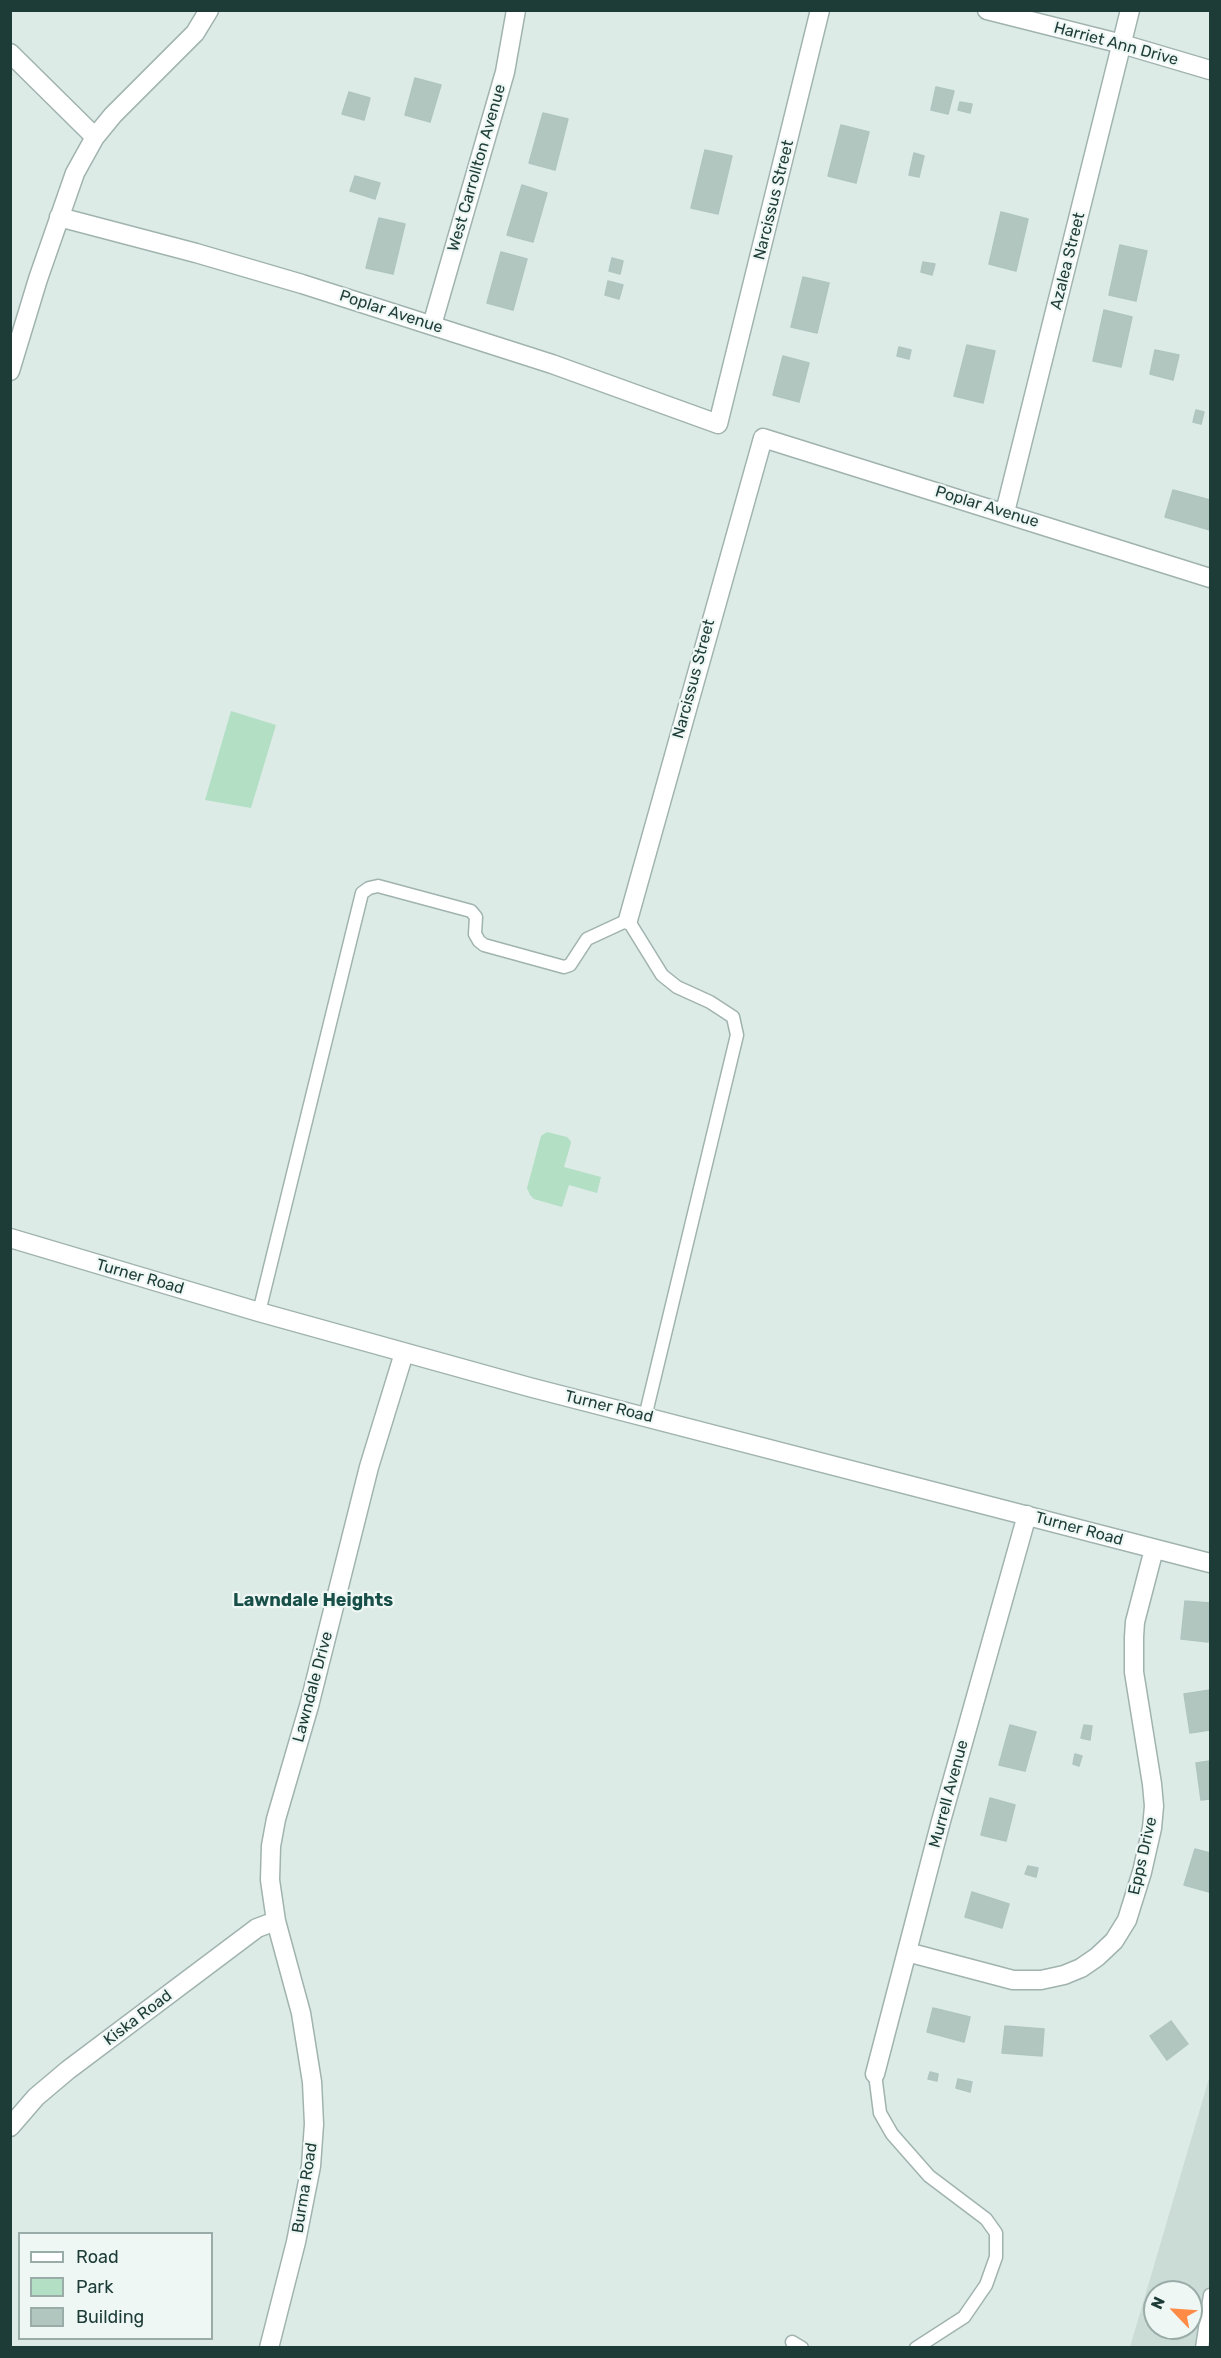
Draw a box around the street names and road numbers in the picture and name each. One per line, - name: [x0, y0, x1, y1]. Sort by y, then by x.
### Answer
- street label: Harriet Ann Drive: [1052, 18, 1180, 70]
- street label: West Carrollton Avenue: [444, 82, 510, 254]
- street label: Narcissus Street: [750, 138, 798, 262]
- street label: Azalea Street: [1047, 210, 1089, 312]
- street label: Poplar Avenue: [337, 286, 445, 338]
- street label: Poplar Avenue: [933, 482, 1041, 532]
- street label: Narcissus Street: [669, 617, 719, 741]
- street label: Turner Road: [94, 1255, 186, 1299]
- street label: Turner Road: [563, 1387, 655, 1427]
- street label: Turner Road: [1033, 1508, 1125, 1550]
- street label: Lawndale Drive: [289, 1629, 337, 1745]
- street label: Murrell Avenue: [925, 1738, 973, 1850]
- street label: Epps Drive: [1125, 1815, 1161, 1897]
- street label: Kiska Road: [100, 1986, 176, 2050]
- street label: Burma Road: [288, 2141, 322, 2235]

